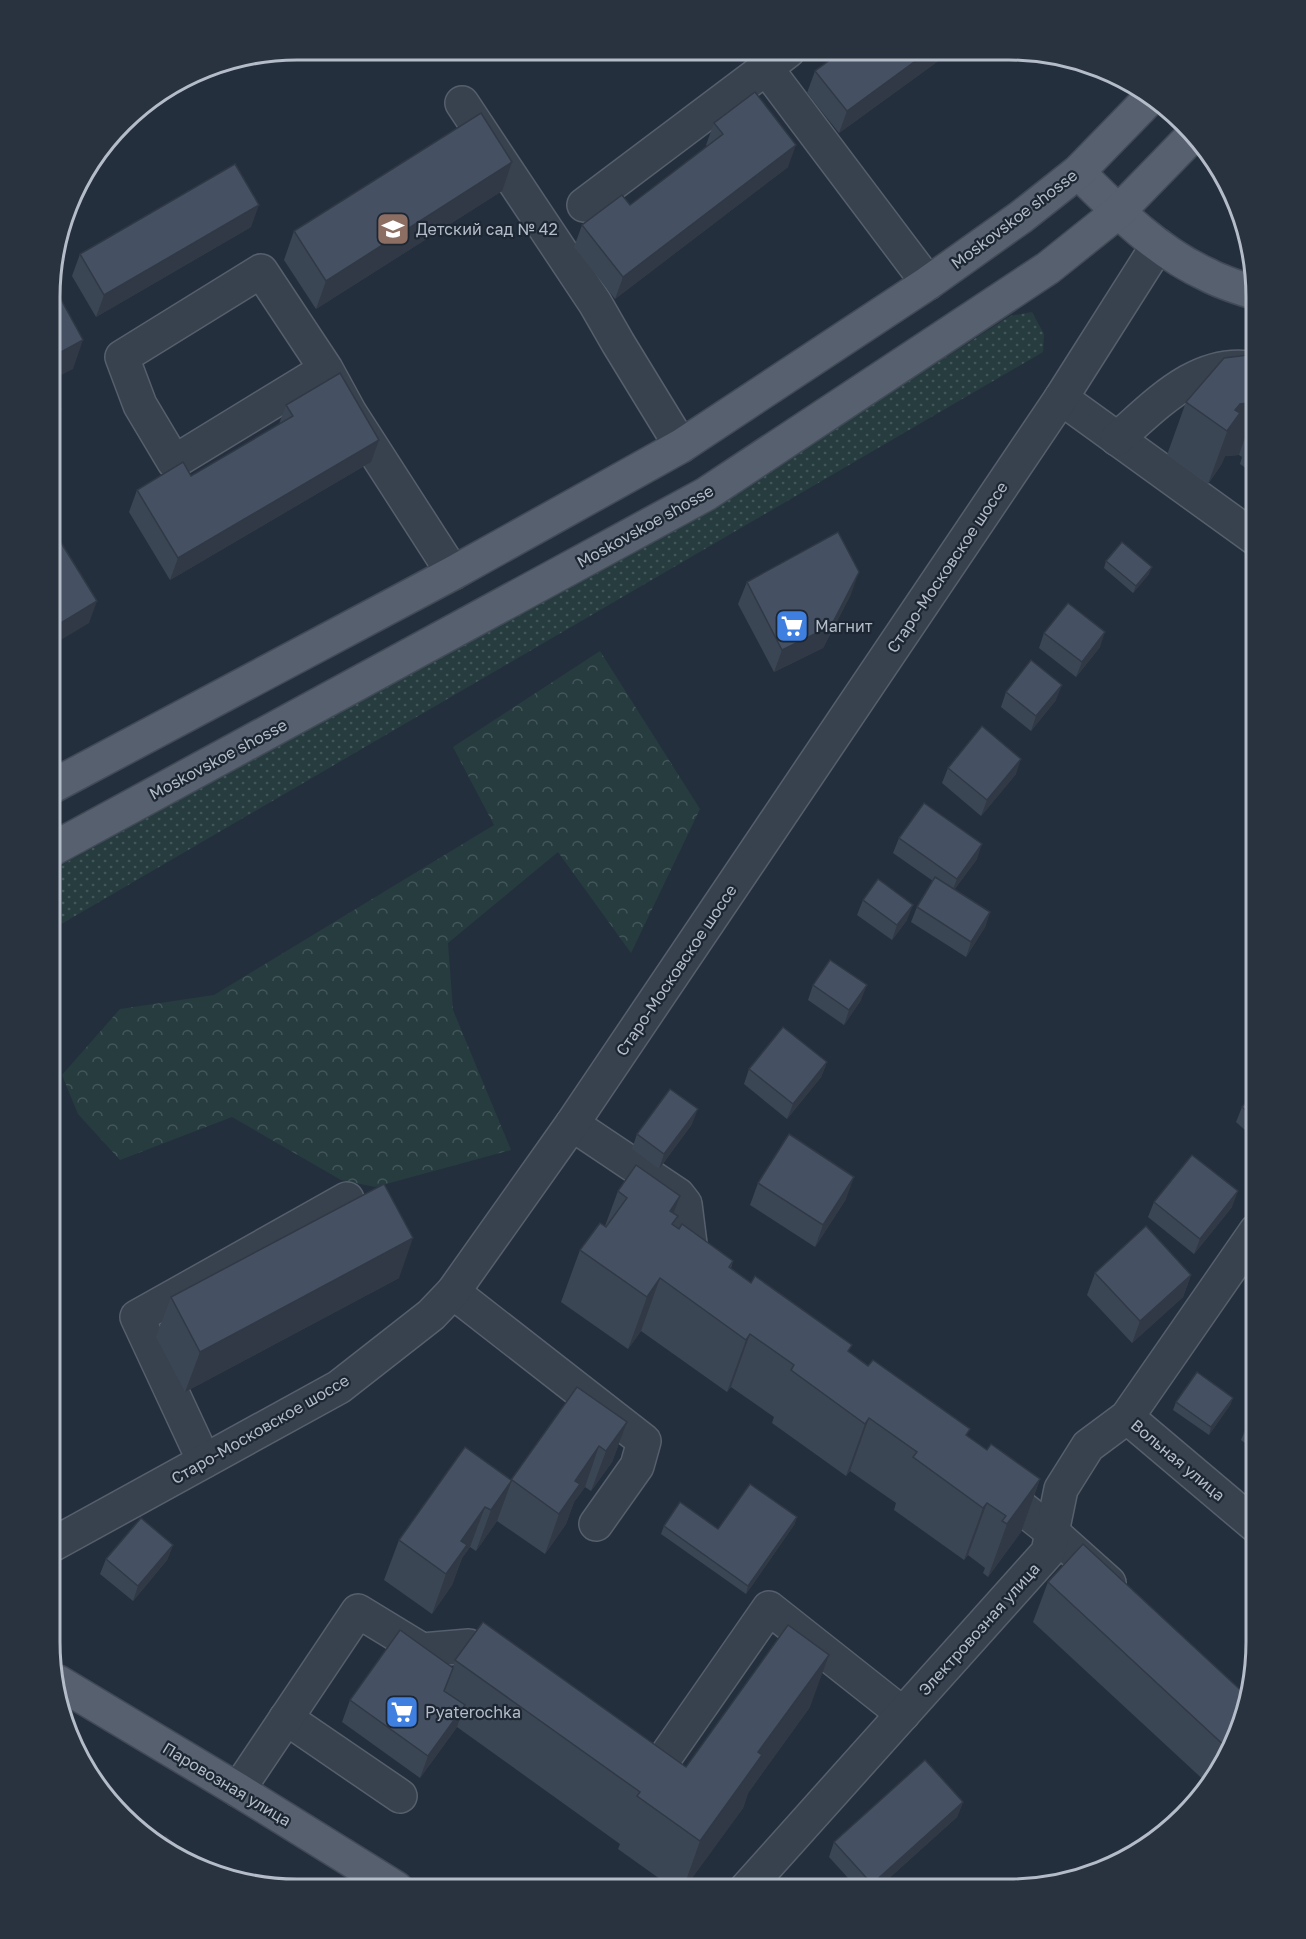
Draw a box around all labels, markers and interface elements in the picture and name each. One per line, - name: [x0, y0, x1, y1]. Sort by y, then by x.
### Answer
- street label: Moskovskoe shosse: [947, 165, 1081, 273]
- school or university icon: Детский сад № 42: [375, 211, 411, 247]
- place label: Детский сад № 42: [416, 219, 558, 239]
- street label: Старо-Московское шоссе: [882, 478, 1012, 656]
- street label: Moskovskoe shosse: [573, 480, 717, 572]
- supermarket icon: Магнит: [774, 608, 810, 644]
- place label: Магнит: [815, 616, 873, 636]
- street label: Moskovskoe shosse: [146, 714, 290, 804]
- street label: Старо-Московское шоссе: [611, 881, 741, 1059]
- street label: Старо-Московское шоссе: [167, 1370, 353, 1488]
- street label: Вольная улица: [1127, 1415, 1229, 1505]
- street label: Электровозная улица: [914, 1559, 1044, 1699]
- supermarket icon: Pyaterochka: [384, 1694, 420, 1730]
- place label: Pyaterochka: [425, 1702, 521, 1722]
- street label: Паровозная улица: [159, 1738, 295, 1830]

